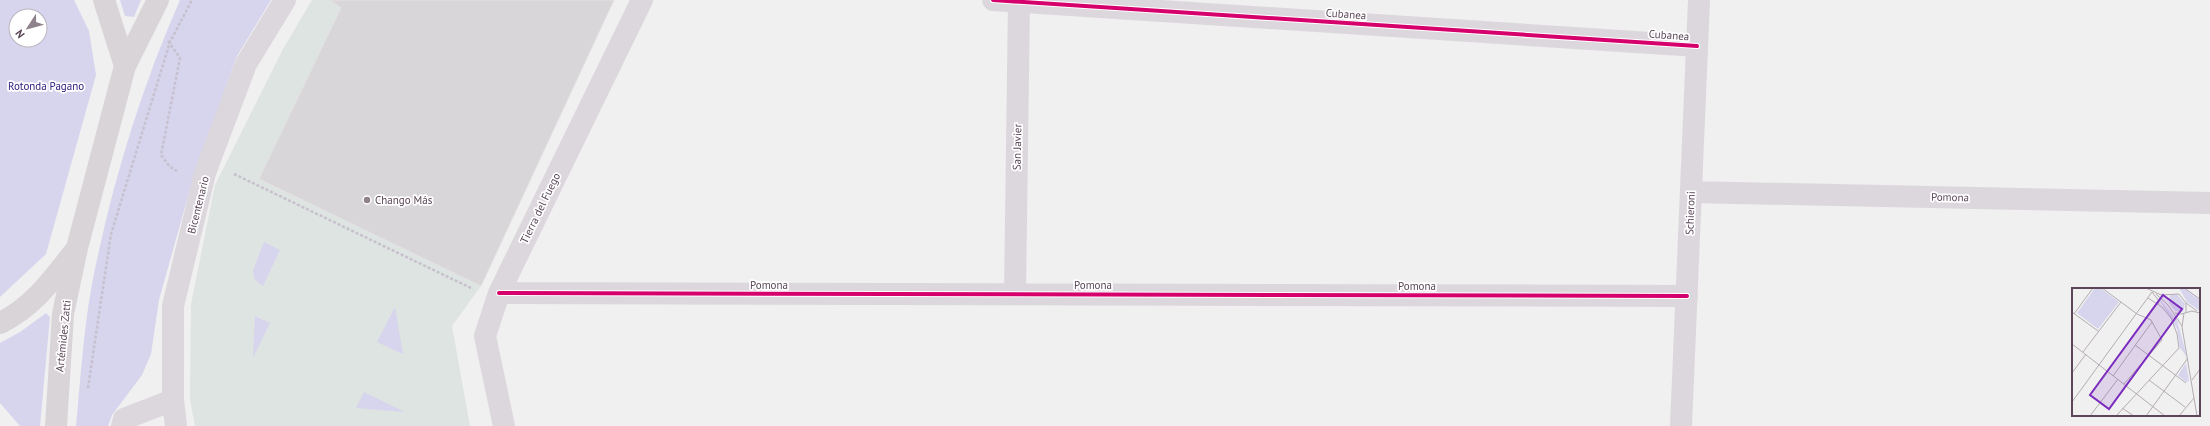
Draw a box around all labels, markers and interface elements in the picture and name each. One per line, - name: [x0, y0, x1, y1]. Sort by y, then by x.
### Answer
- street label: Cubanea: [1325, 6, 1367, 22]
- north arrow: [8, 8, 48, 48]
- text: N: [12, 27, 28, 41]
- street label: Cubanea: [1648, 27, 1690, 43]
- park label: Rotonda Pagano: [8, 79, 84, 93]
- street label: San Javier: [1010, 123, 1024, 170]
- street label: Tierra del Fuego: [517, 170, 563, 246]
- street label: Bicentenario: [184, 175, 212, 235]
- street label: Pomona: [1931, 190, 1969, 204]
- street label: Schieroni: [1682, 191, 1698, 235]
- place label: Chango Más: [375, 193, 433, 207]
- marker: Chango Más: [362, 195, 372, 205]
- street label: Pomona: [750, 278, 788, 292]
- street label: Pomona: [1074, 278, 1112, 292]
- street label: Pomona: [1398, 279, 1436, 293]
- inset map: [2072, 288, 2200, 416]
- street label: Artémides Zatti: [52, 299, 74, 373]

